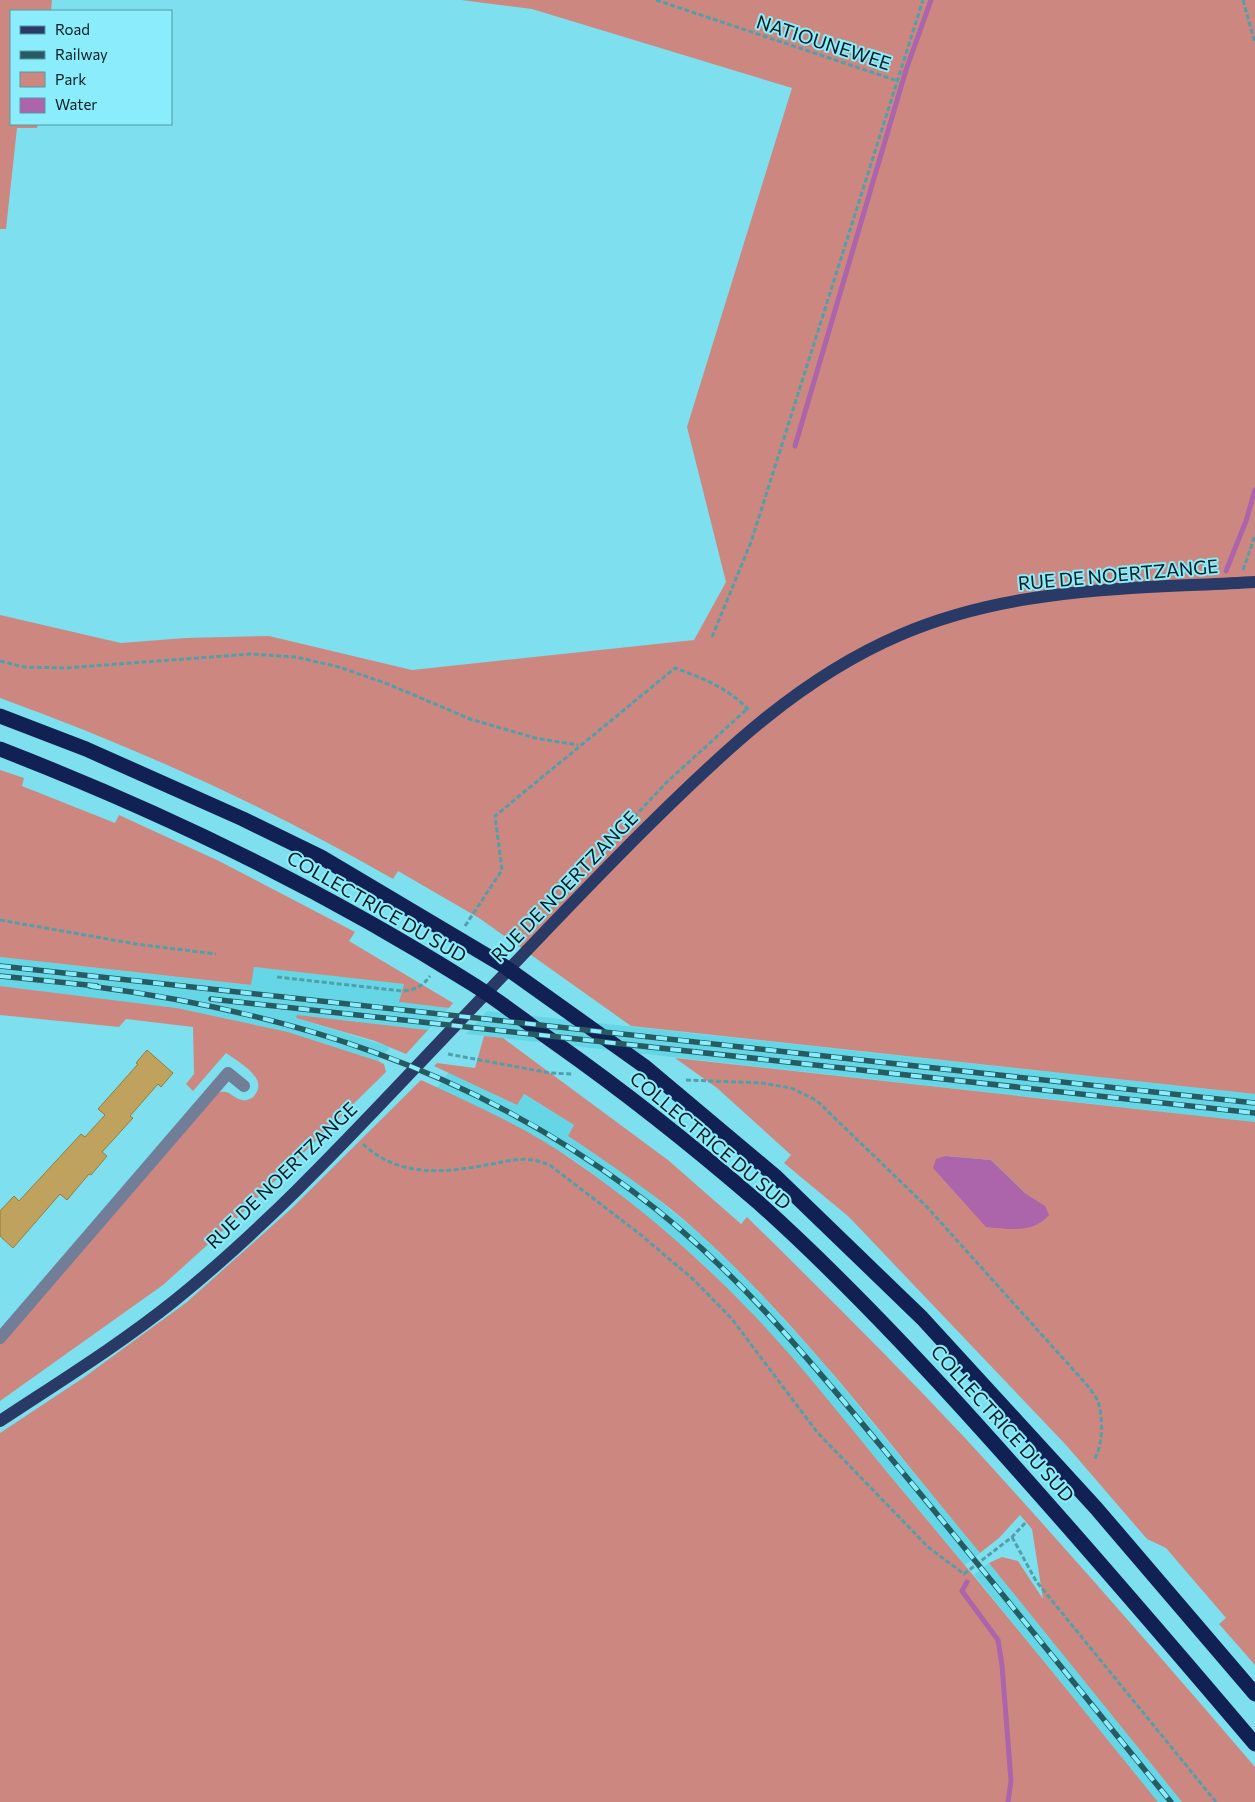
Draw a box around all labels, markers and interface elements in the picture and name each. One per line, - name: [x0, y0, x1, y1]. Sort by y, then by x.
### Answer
- street label: NATIOUNEWEE: [754, 9, 894, 75]
- legend: [10, 10, 172, 125]
- text: Road: [55, 20, 90, 38]
- text: Railway: [55, 45, 108, 63]
- text: Park: [55, 70, 86, 88]
- text: Water: [55, 95, 97, 113]
- street label: RUE DE NOERTZANGE: [1017, 554, 1219, 594]
- street label: RUE DE NOERTZANGE: [486, 806, 642, 966]
- street label: COLLECTRICE DU SUD: [283, 845, 471, 967]
- street label: COLLECTRICE DU SUD: [626, 1066, 796, 1214]
- street label: RUE DE NOERTZANGE: [201, 1097, 361, 1253]
- street label: COLLECTRICE DU SUD: [926, 1340, 1080, 1506]

